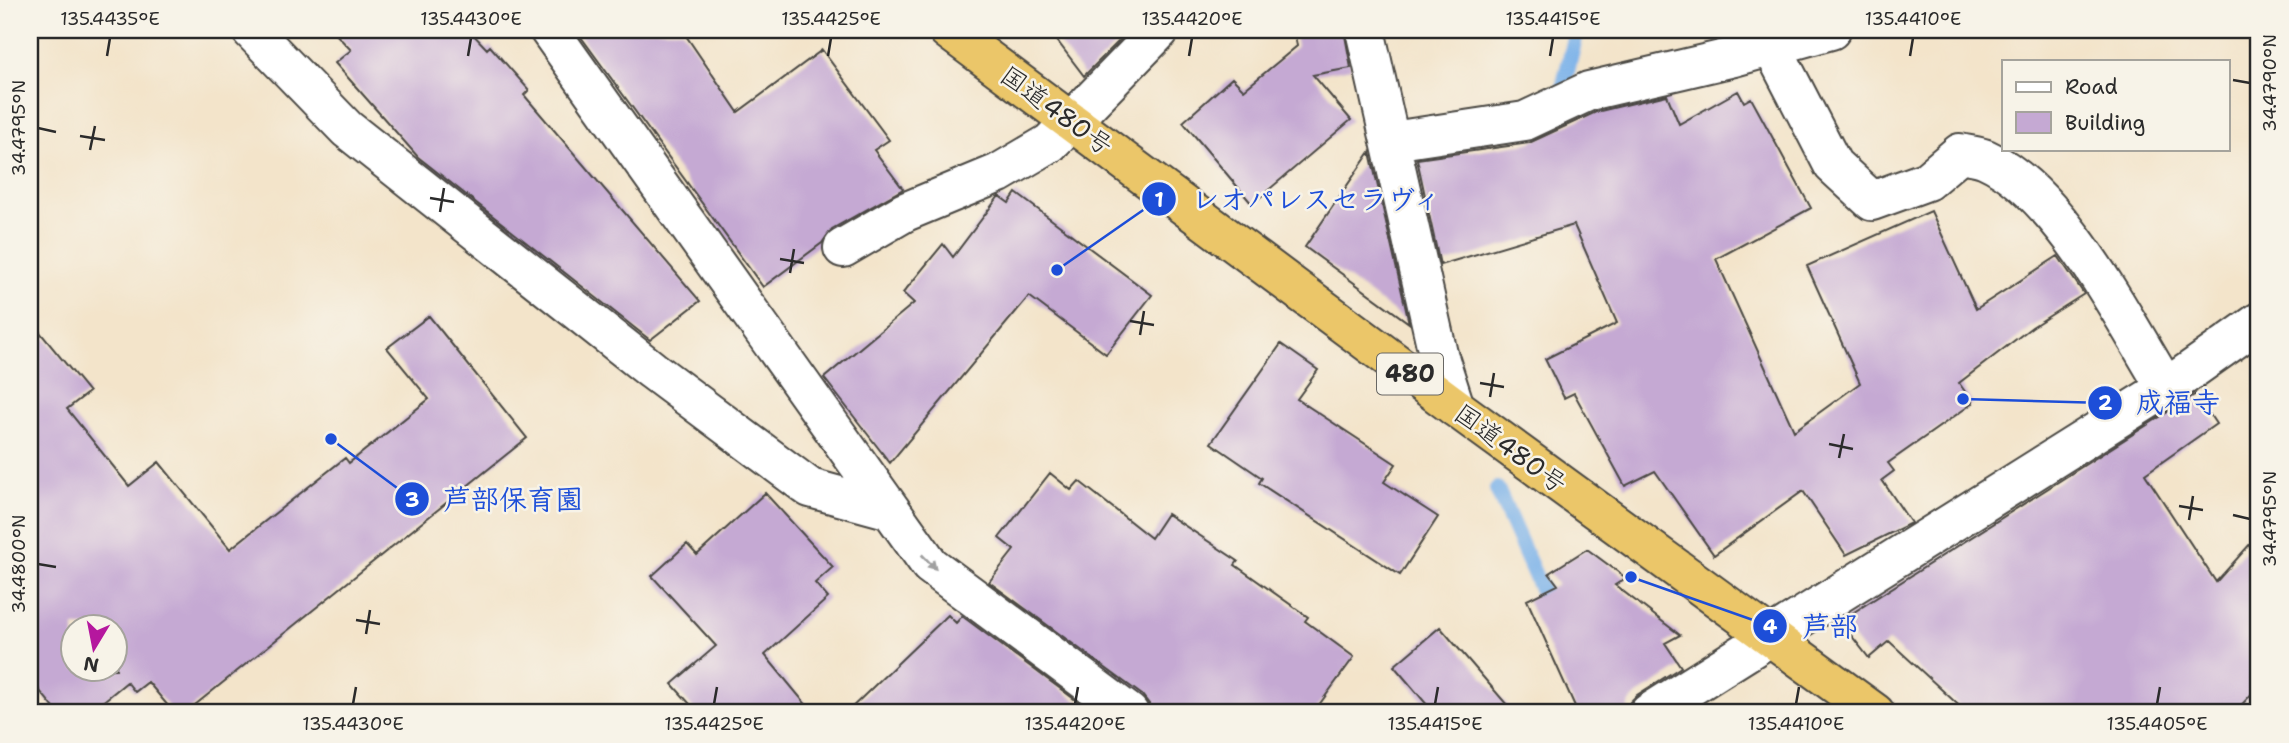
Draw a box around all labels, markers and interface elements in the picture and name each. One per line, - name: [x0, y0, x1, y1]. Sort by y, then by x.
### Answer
- text: 135.4435°E: [60, 7, 160, 31]
- text: 135.4430°E: [420, 7, 522, 31]
- text: 135.4425°E: [781, 7, 881, 31]
- text: 135.4420°E: [1141, 7, 1243, 31]
- text: 135.4415°E: [1505, 7, 1601, 31]
- text: 135.4410°E: [1865, 7, 1961, 31]
- text: 34.4790°N: [2258, 34, 2282, 132]
- street label: 国道480号: [994, 57, 1120, 163]
- legend: [2002, 60, 2230, 150]
- text: Road: [2065, 73, 2118, 101]
- text: 34.4795°N: [7, 80, 31, 176]
- text: Building: [2065, 109, 2145, 137]
- callout: レオパレスセラヴィ: [1141, 175, 1456, 224]
- text: レオパレスセラヴィ: [1191, 180, 1441, 218]
- text: 1: [1154, 186, 1164, 214]
- road number: 480: [1377, 354, 1443, 394]
- callout: 成福寺: [2087, 378, 2234, 427]
- text: 成福寺: [2136, 383, 2220, 421]
- text: 2: [2098, 389, 2113, 417]
- street label: 国道480号: [1448, 395, 1574, 501]
- text: 34.4795°N: [2258, 471, 2282, 567]
- callout: 芦部保育園: [394, 475, 597, 524]
- text: 芦部保育園: [443, 480, 583, 518]
- text: 3: [405, 486, 419, 514]
- text: 34.4800°N: [7, 514, 31, 614]
- one-way arrow: [921, 554, 938, 571]
- callout: 芦部: [1753, 602, 1872, 651]
- text: 芦部: [1802, 607, 1858, 645]
- text: 4: [1763, 613, 1778, 641]
- north arrow: [60, 614, 130, 684]
- text: N: [82, 651, 101, 678]
- text: 135.4430°E: [302, 712, 404, 736]
- text: 135.4425°E: [664, 712, 764, 736]
- text: 135.4420°E: [1024, 712, 1126, 736]
- text: 135.4415°E: [1387, 712, 1483, 736]
- text: 135.4410°E: [1748, 712, 1844, 736]
- text: 135.4405°E: [2107, 712, 2208, 736]

